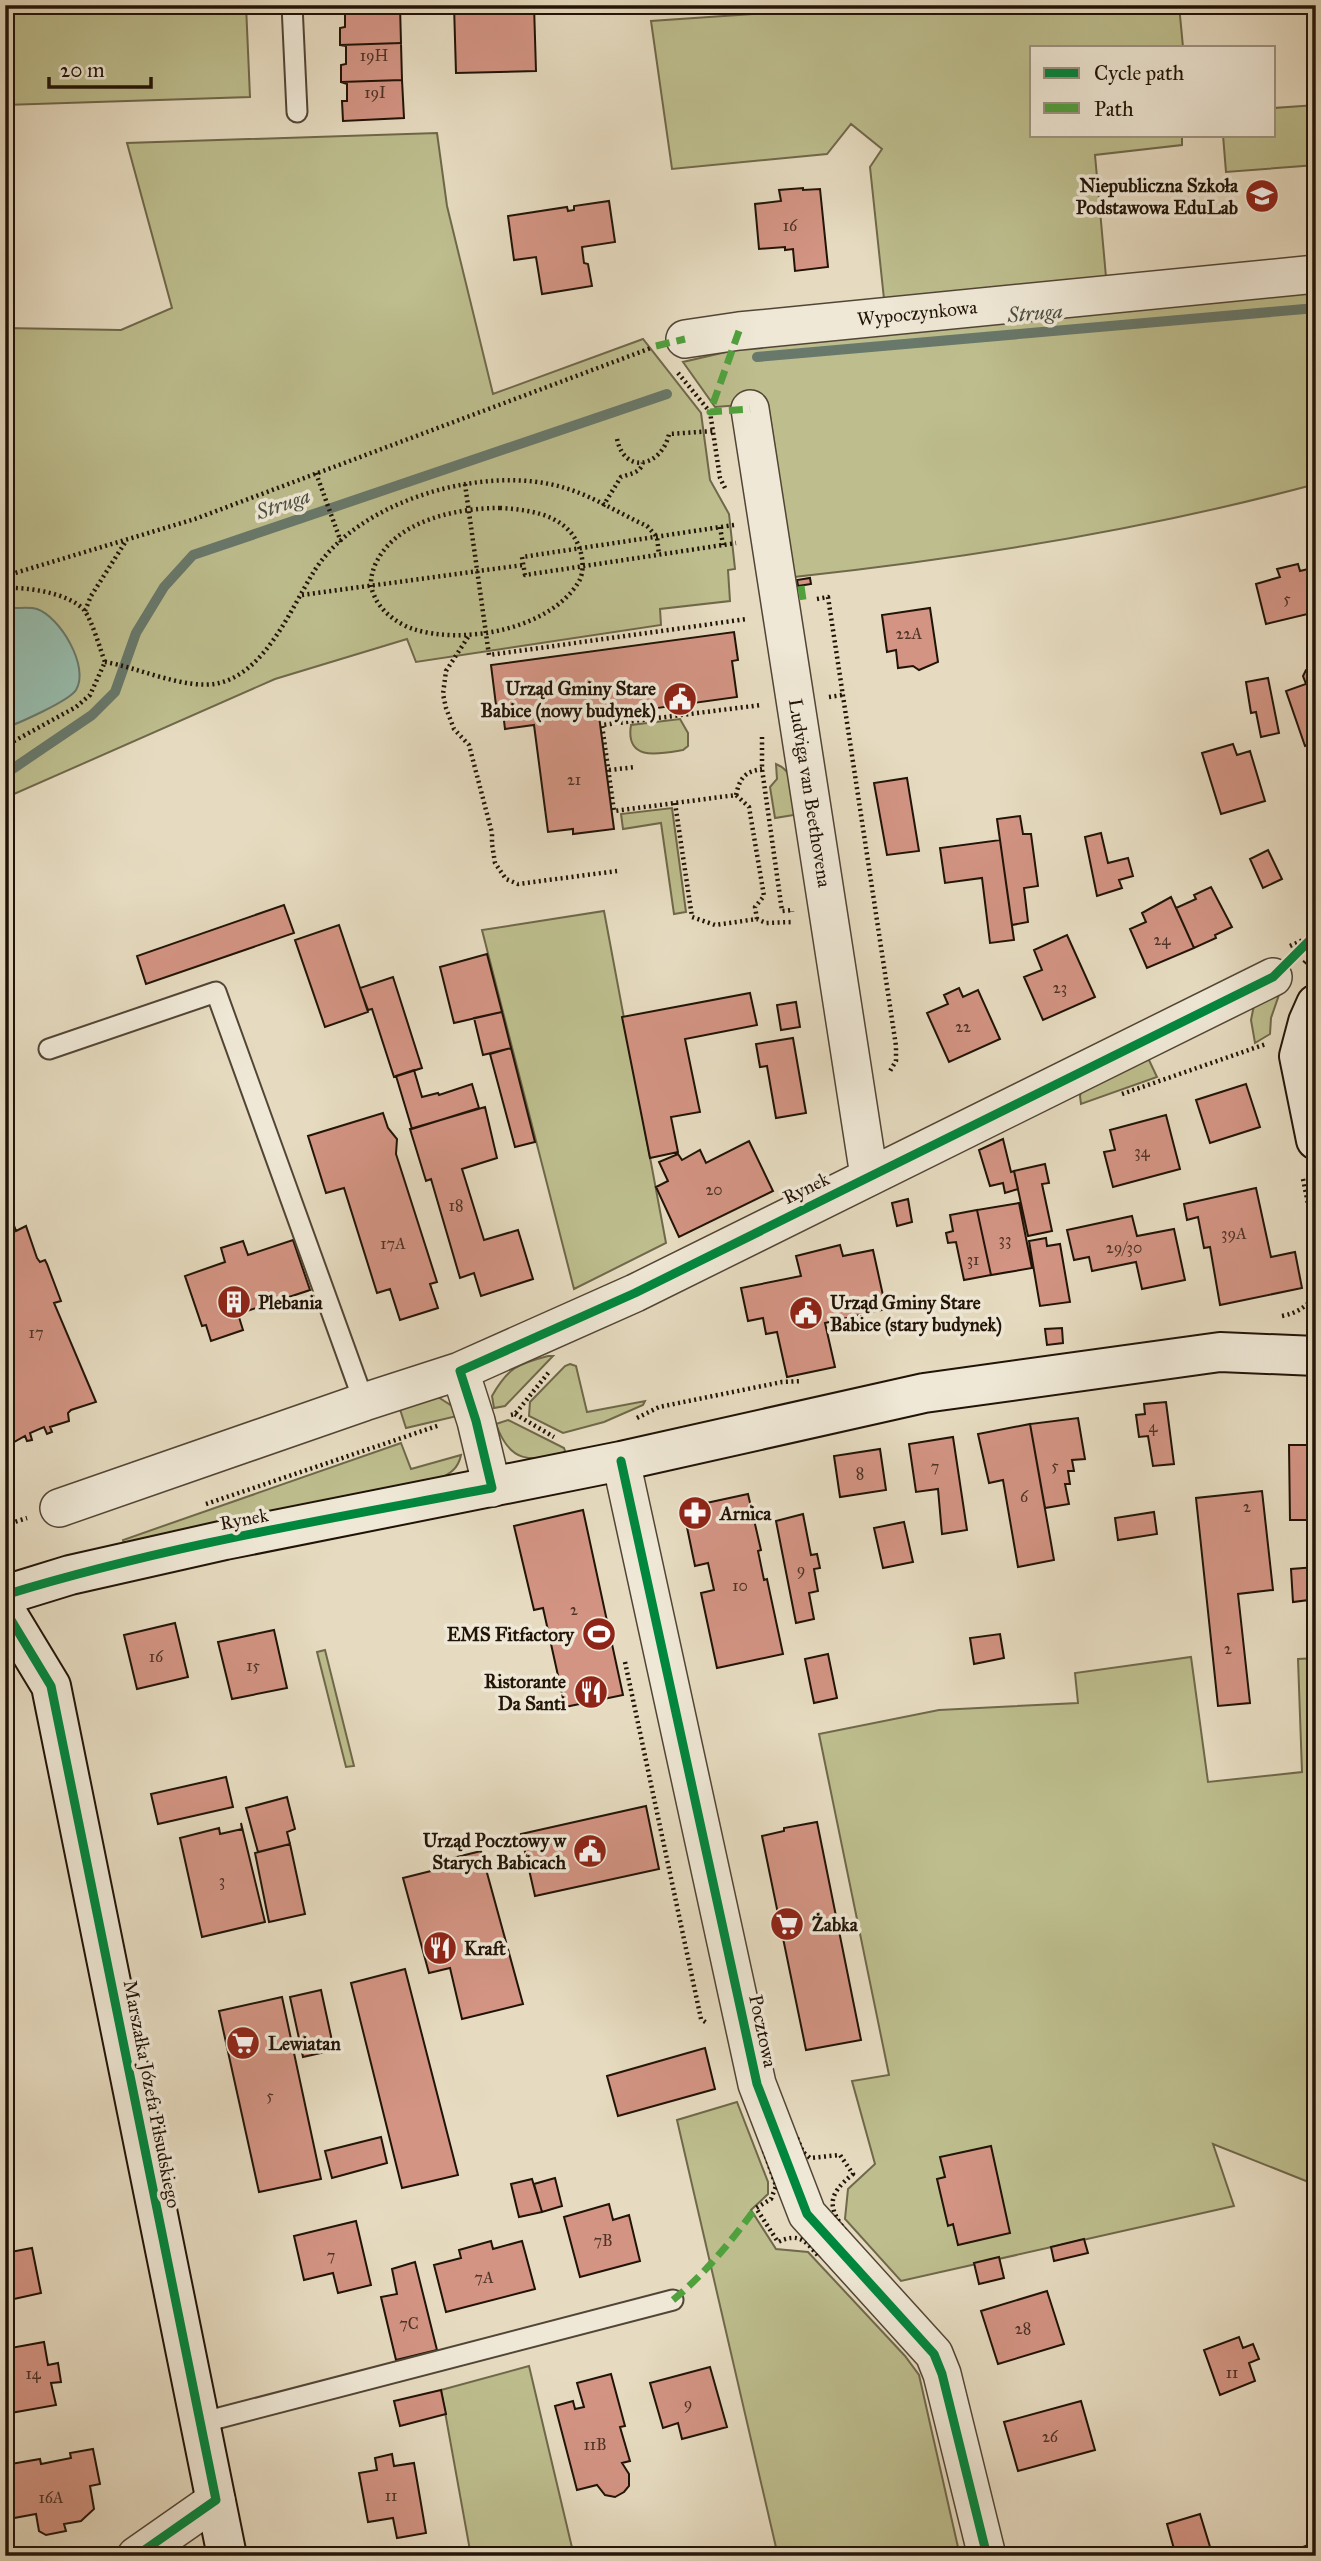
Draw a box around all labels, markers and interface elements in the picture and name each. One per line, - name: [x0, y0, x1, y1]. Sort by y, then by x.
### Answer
- scale bar: [49, 46, 150, 90]
- house number: 19H: [360, 46, 388, 65]
- legend: [1030, 46, 1276, 136]
- text: 20 m: [60, 57, 105, 83]
- text: Cycle path: [1094, 60, 1185, 86]
- house number: 19I: [364, 83, 386, 102]
- text: Path: [1094, 96, 1134, 122]
- place label: Niepubliczna Szkoła Podstawowa EduLab: [1076, 174, 1239, 219]
- school or university icon: Niepubliczna Szkoła Podstawowa EduLab: [1243, 177, 1281, 215]
- house number: 16: [783, 216, 798, 235]
- street label: Wypoczynkowa: [856, 295, 979, 331]
- water label: Struga: [1005, 298, 1064, 328]
- water label: Struga: [252, 483, 313, 526]
- house number: 5: [1283, 589, 1291, 608]
- house number: 22A: [896, 624, 922, 643]
- place label: Urząd Gminy Stare Babice (nowy budynek): [481, 677, 656, 723]
- public building icon: Urząd Gminy Stare Babice (nowy budynek): [661, 680, 699, 718]
- street label: Ludviga van Beethovena: [783, 697, 836, 890]
- house number: 21: [567, 770, 581, 789]
- house number: 24: [1154, 930, 1171, 949]
- house number: 23: [1053, 978, 1067, 997]
- house number: 22: [955, 1017, 971, 1036]
- house number: 34: [1134, 1142, 1151, 1161]
- street label: Rynek: [779, 1167, 833, 1209]
- house number: 20: [705, 1180, 723, 1199]
- house number: 18: [449, 1196, 463, 1215]
- house number: 39A: [1221, 1224, 1247, 1243]
- house number: 33: [999, 1230, 1011, 1249]
- house number: 17A: [380, 1234, 406, 1253]
- house number: 29/30: [1106, 1238, 1142, 1257]
- house number: 31: [967, 1250, 979, 1269]
- building icon: Plebania: [215, 1283, 253, 1321]
- place label: Plebania: [258, 1291, 324, 1314]
- place label: Urząd Gminy Stare Babice (stary budynek): [830, 1291, 1002, 1337]
- public building icon: Urząd Gminy Stare Babice (stary budynek): [787, 1294, 825, 1332]
- house number: 17: [29, 1323, 43, 1342]
- house number: 4: [1149, 1417, 1159, 1436]
- house number: 5: [1051, 1456, 1059, 1475]
- house number: 7: [931, 1457, 939, 1476]
- house number: 8: [856, 1464, 864, 1483]
- house number: 6: [1020, 1487, 1029, 1506]
- pharmacy icon: Arnica: [676, 1494, 714, 1532]
- house number: 2: [1243, 1497, 1251, 1516]
- place label: Arnica: [718, 1502, 772, 1525]
- street label: Rynek: [218, 1503, 270, 1535]
- house number: 9: [797, 1560, 805, 1579]
- house number: 10: [732, 1576, 748, 1595]
- house number: 2: [570, 1600, 578, 1619]
- sports icon: EMS Fitfactory: [580, 1615, 618, 1653]
- place label: EMS Fitfactory: [447, 1623, 575, 1647]
- house number: 2: [1224, 1639, 1232, 1658]
- house number: 16: [149, 1647, 164, 1666]
- house number: 15: [246, 1656, 260, 1675]
- place label: Ristorante Da Santi: [484, 1670, 567, 1715]
- restaurant icon: Ristorante Da Santi: [572, 1673, 610, 1711]
- place label: Urząd Pocztowy w Starych Babicach: [423, 1829, 568, 1875]
- public building icon: Urząd Pocztowy w Starych Babicach: [571, 1832, 609, 1870]
- house number: 3: [219, 1871, 225, 1890]
- supermarket icon: Żabka: [768, 1905, 806, 1943]
- place label: Żabka: [812, 1912, 859, 1936]
- restaurant icon: Kraft: [421, 1929, 459, 1967]
- place label: Kraft: [464, 1937, 506, 1960]
- street label: Marszałka Józefa Piłsudskiego: [118, 1978, 185, 2210]
- street label: Pocztowa: [744, 1993, 782, 2070]
- supermarket icon: Lewiatan: [224, 2024, 262, 2062]
- place label: Lewiatan: [268, 2032, 341, 2055]
- house number: 5: [266, 2086, 274, 2105]
- house number: 7B: [593, 2231, 613, 2250]
- house number: 7: [327, 2246, 335, 2265]
- house number: 7A: [474, 2268, 494, 2287]
- house number: 7C: [399, 2314, 419, 2333]
- house number: 28: [1015, 2319, 1031, 2338]
- house number: 11: [1226, 2363, 1238, 2382]
- house number: 14: [25, 2364, 42, 2383]
- house number: 9: [684, 2394, 692, 2413]
- house number: 26: [1042, 2427, 1059, 2446]
- house number: 11B: [583, 2435, 607, 2454]
- house number: 11: [385, 2486, 397, 2505]
- house number: 16A: [38, 2488, 64, 2507]

